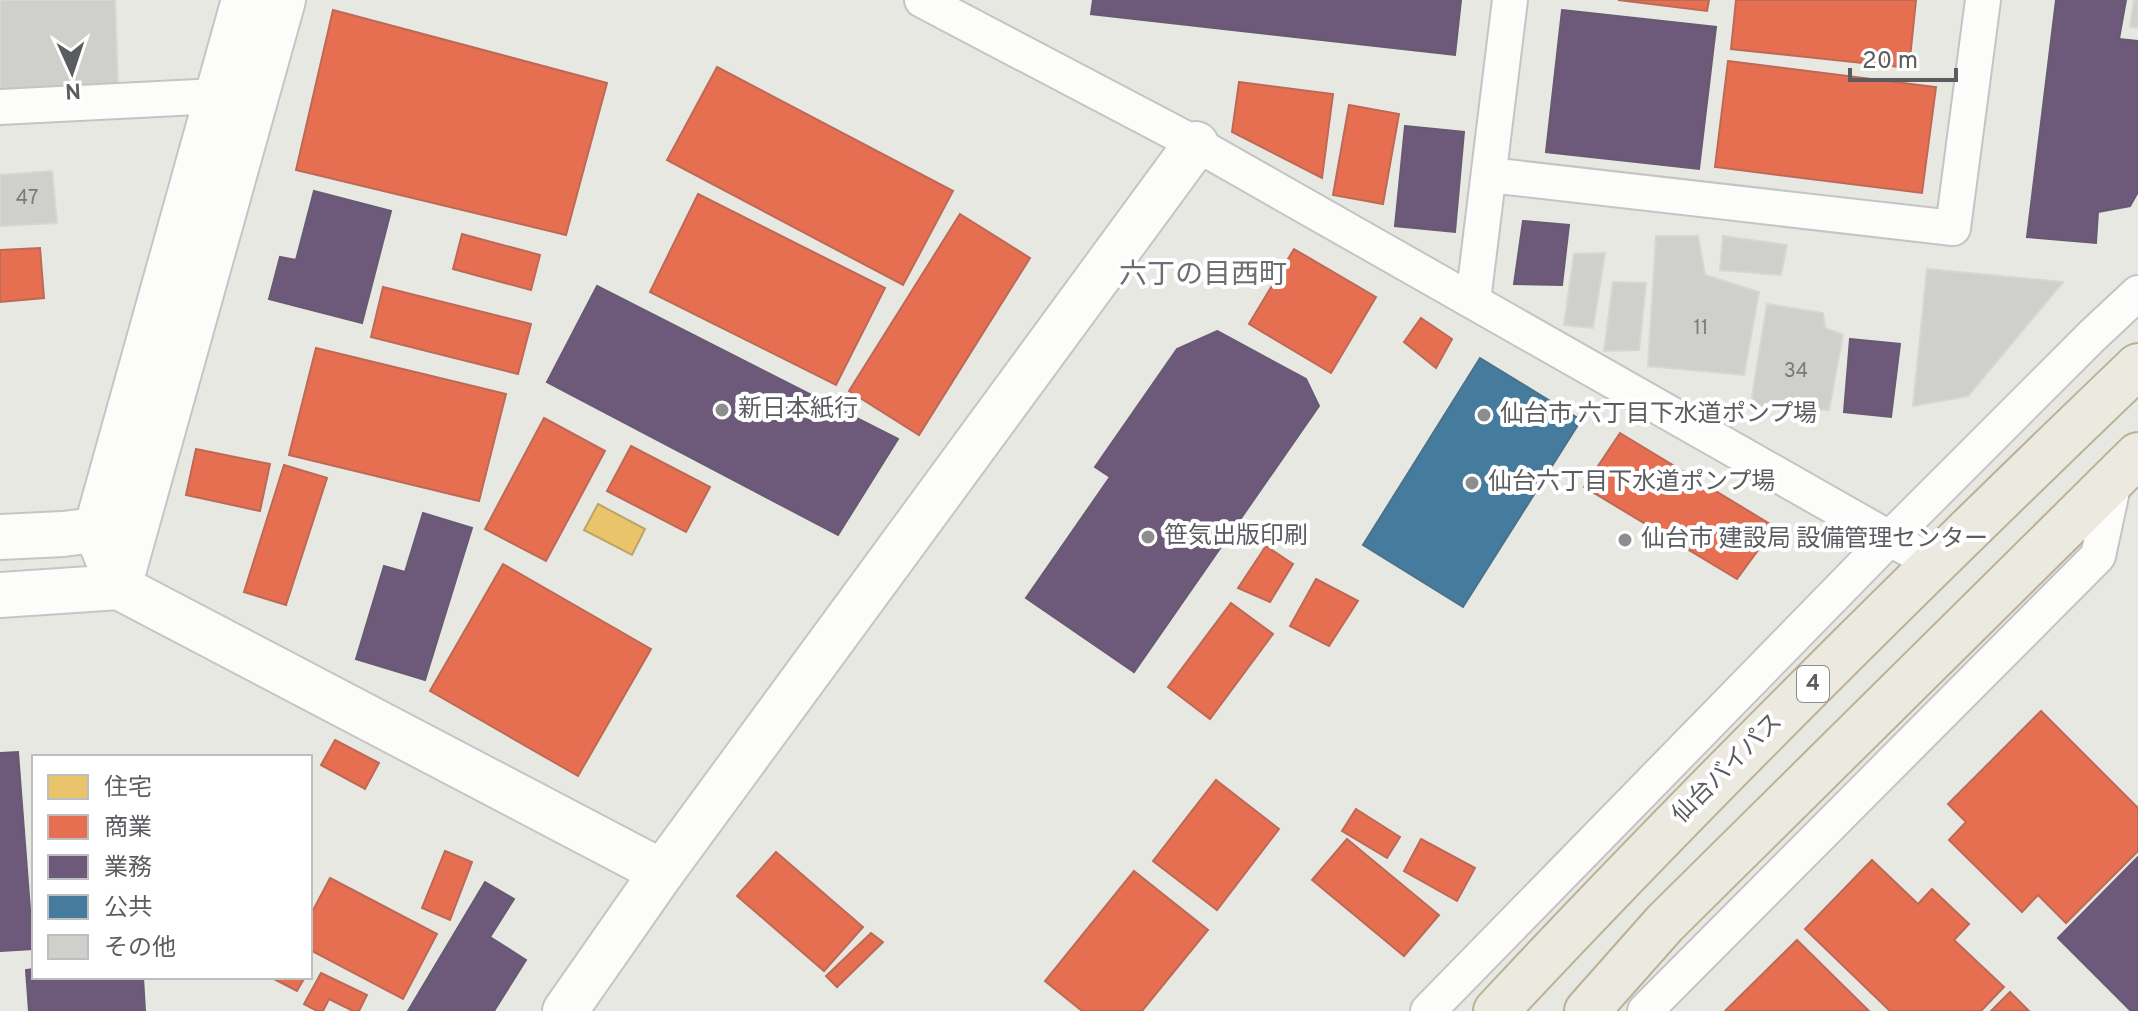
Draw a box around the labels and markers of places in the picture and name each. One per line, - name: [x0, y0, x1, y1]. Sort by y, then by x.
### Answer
- place label: 新日本紙行: [738, 395, 858, 425]
- place label: 仙台市 六丁目下水道ポンプ場: [1500, 400, 1817, 430]
- marker: 新日本紙行: [713, 401, 731, 419]
- marker: 仙台市 六丁目下水道ポンプ場: [1475, 406, 1493, 424]
- place label: 仙台六丁目下水道ポンプ場: [1488, 468, 1775, 498]
- marker: 仙台六丁目下水道ポンプ場: [1463, 474, 1481, 492]
- place label: 笹気出版印刷: [1164, 522, 1308, 552]
- place label: 仙台市 建設局 設備管理センター: [1641, 525, 1988, 555]
- marker: 笹気出版印刷: [1139, 528, 1157, 546]
- marker: 仙台市 建設局 設備管理センター: [1616, 531, 1634, 549]

